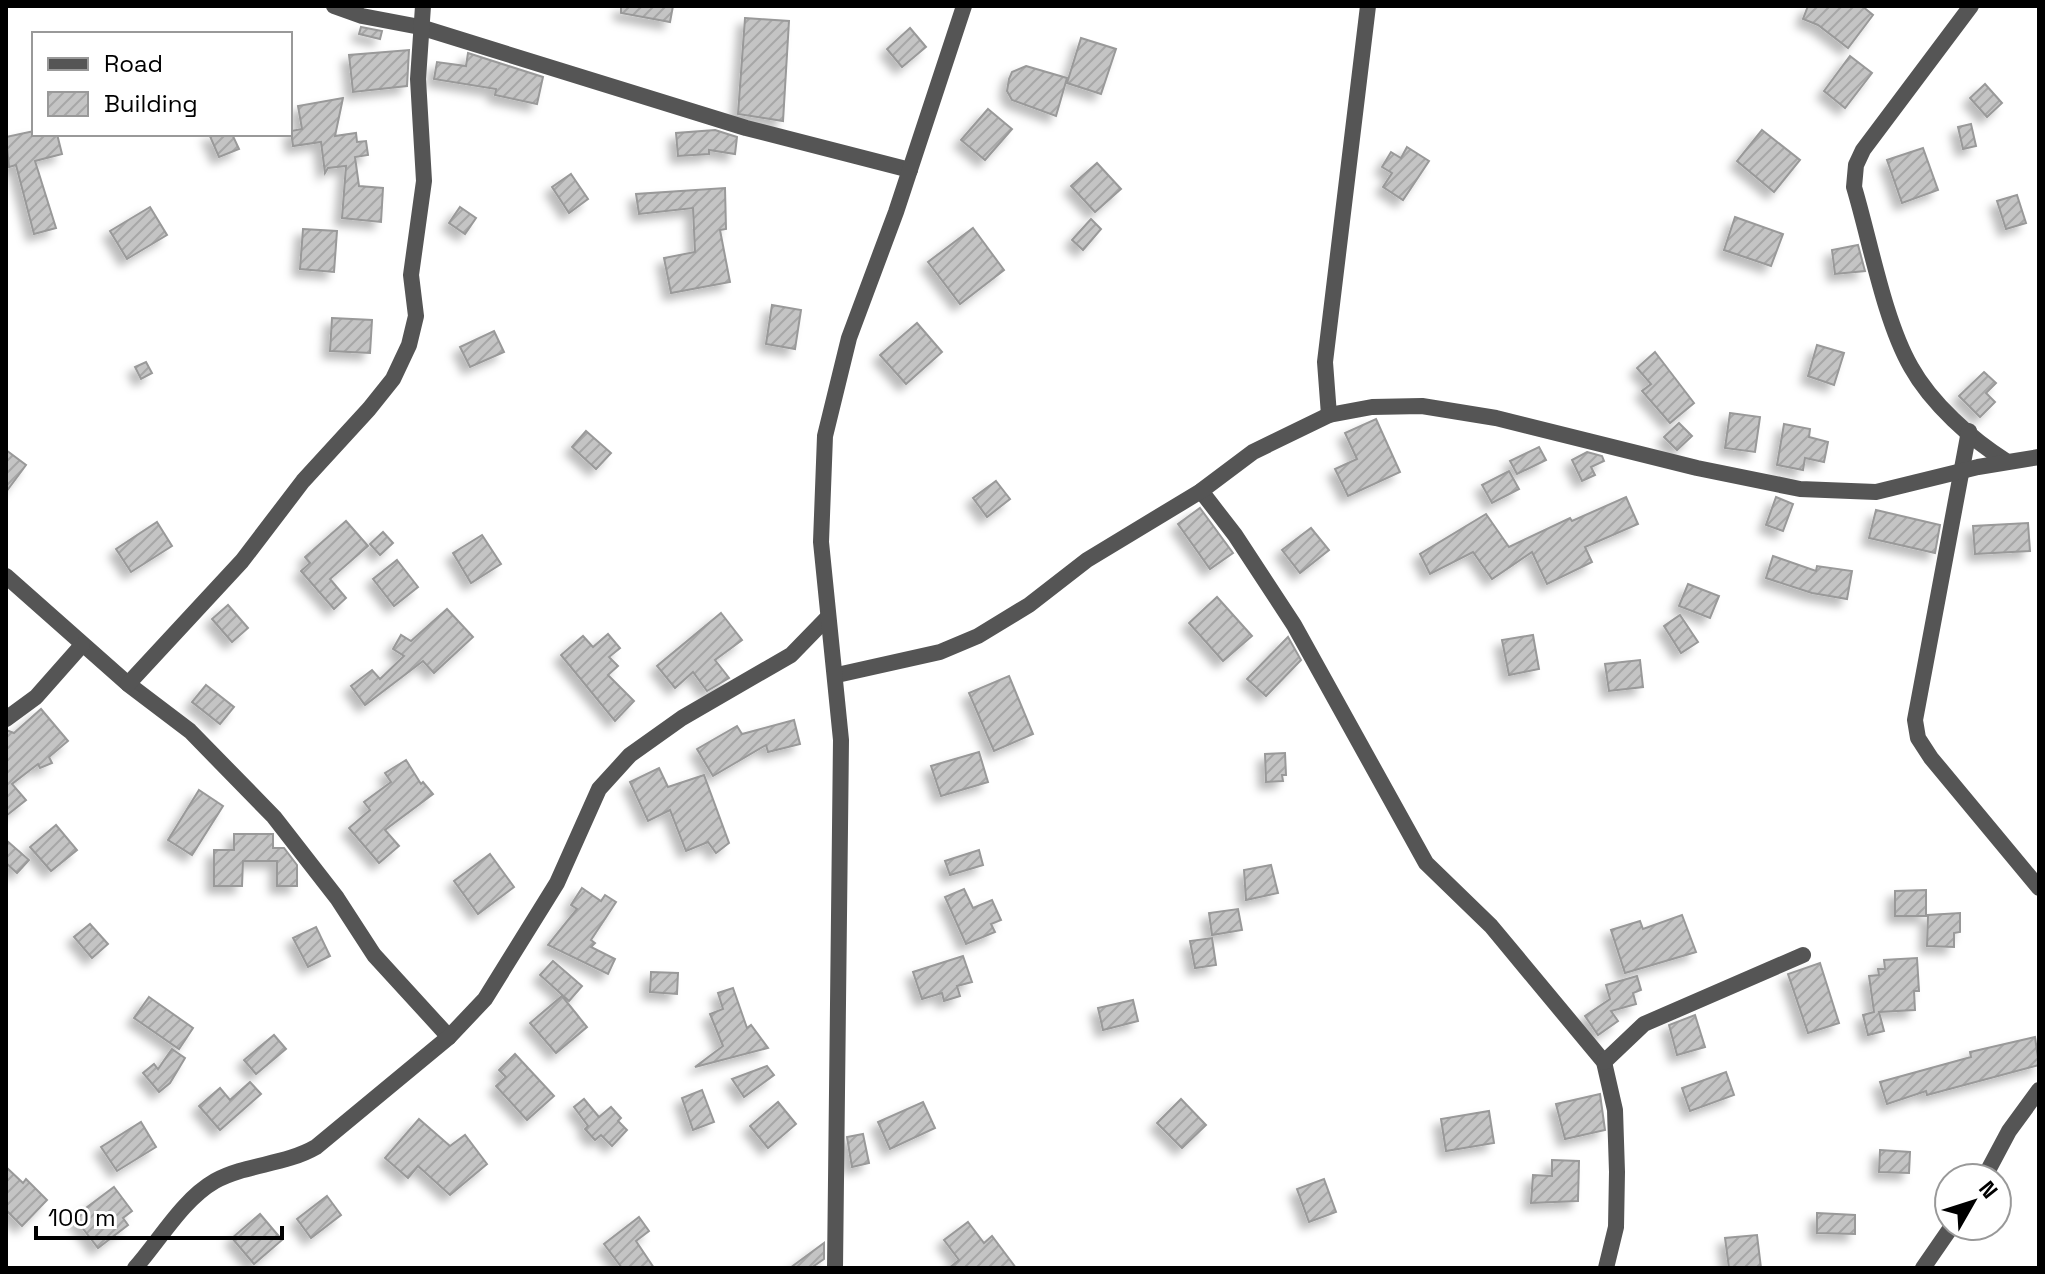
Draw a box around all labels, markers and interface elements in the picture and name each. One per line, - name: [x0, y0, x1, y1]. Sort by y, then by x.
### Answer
- legend: [32, 32, 292, 136]
- text: Road: [104, 48, 163, 79]
- text: Building: [104, 88, 198, 119]
- north arrow: [1933, 1162, 2013, 1242]
- text: N: [1973, 1175, 2004, 1204]
- scale bar: [36, 1190, 282, 1240]
- text: 100 m: [48, 1202, 116, 1233]

